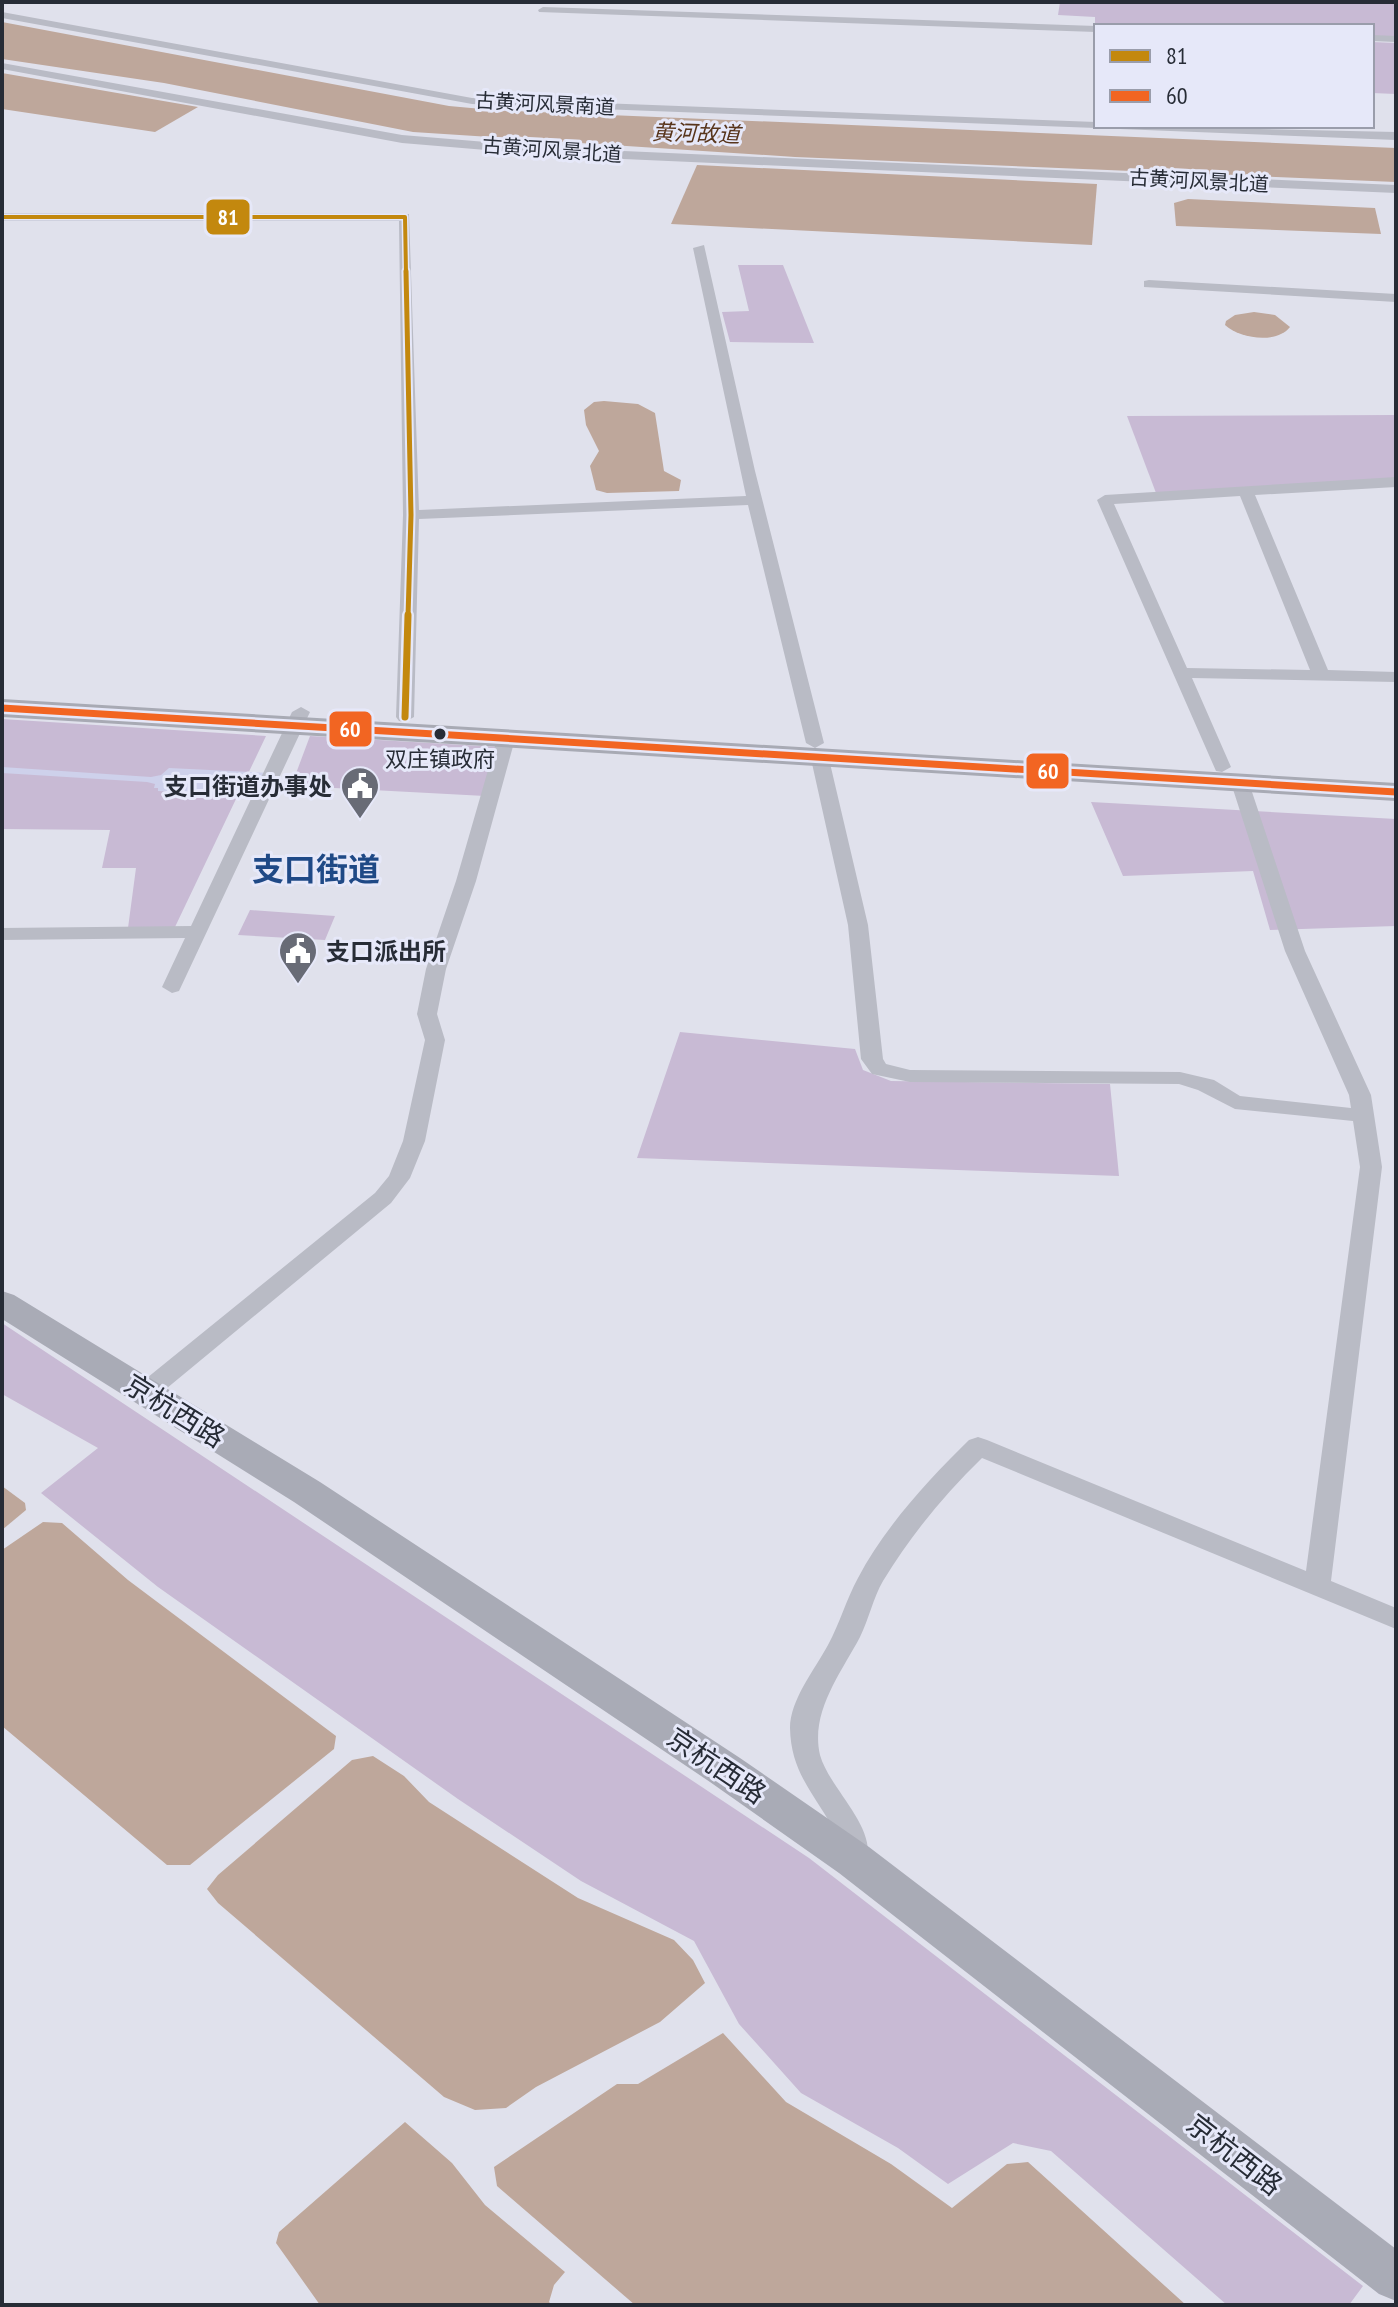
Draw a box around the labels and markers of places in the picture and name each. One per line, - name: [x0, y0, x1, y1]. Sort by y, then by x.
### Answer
- marker: 双庄镇政府: [432, 726, 448, 742]
- place label: 双庄镇政府: [385, 745, 495, 773]
- public building icon: 支口街道办事处: [339, 765, 381, 820]
- place label: 支口街道办事处: [164, 771, 332, 802]
- public building icon: 支口派出所: [277, 930, 319, 985]
- place label: 支口派出所: [326, 936, 446, 967]

